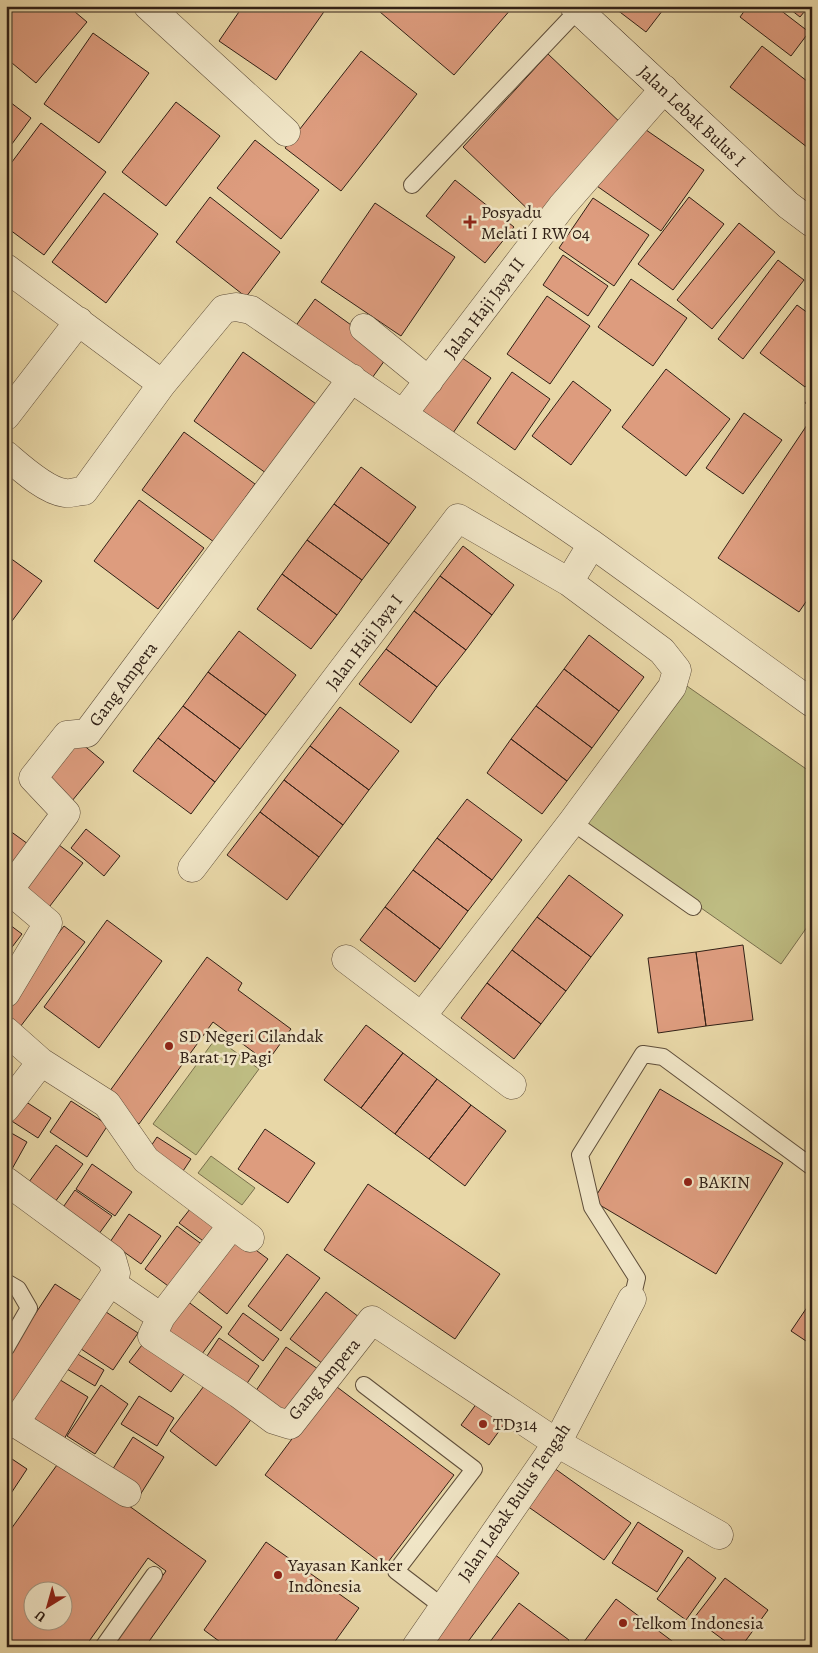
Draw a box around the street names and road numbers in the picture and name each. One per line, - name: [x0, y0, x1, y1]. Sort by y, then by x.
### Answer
- street label: Jalan Lebak Bulus I: [633, 60, 751, 172]
- street label: Jalan Haji Jaya II: [438, 253, 530, 363]
- street label: Jalan Haji Jaya I: [320, 589, 408, 695]
- street label: Gang Ampera: [83, 636, 163, 731]
- street label: Gang Ampera: [283, 1332, 366, 1425]
- street label: Jalan Lebak Bulus Tengah: [452, 1418, 576, 1586]

